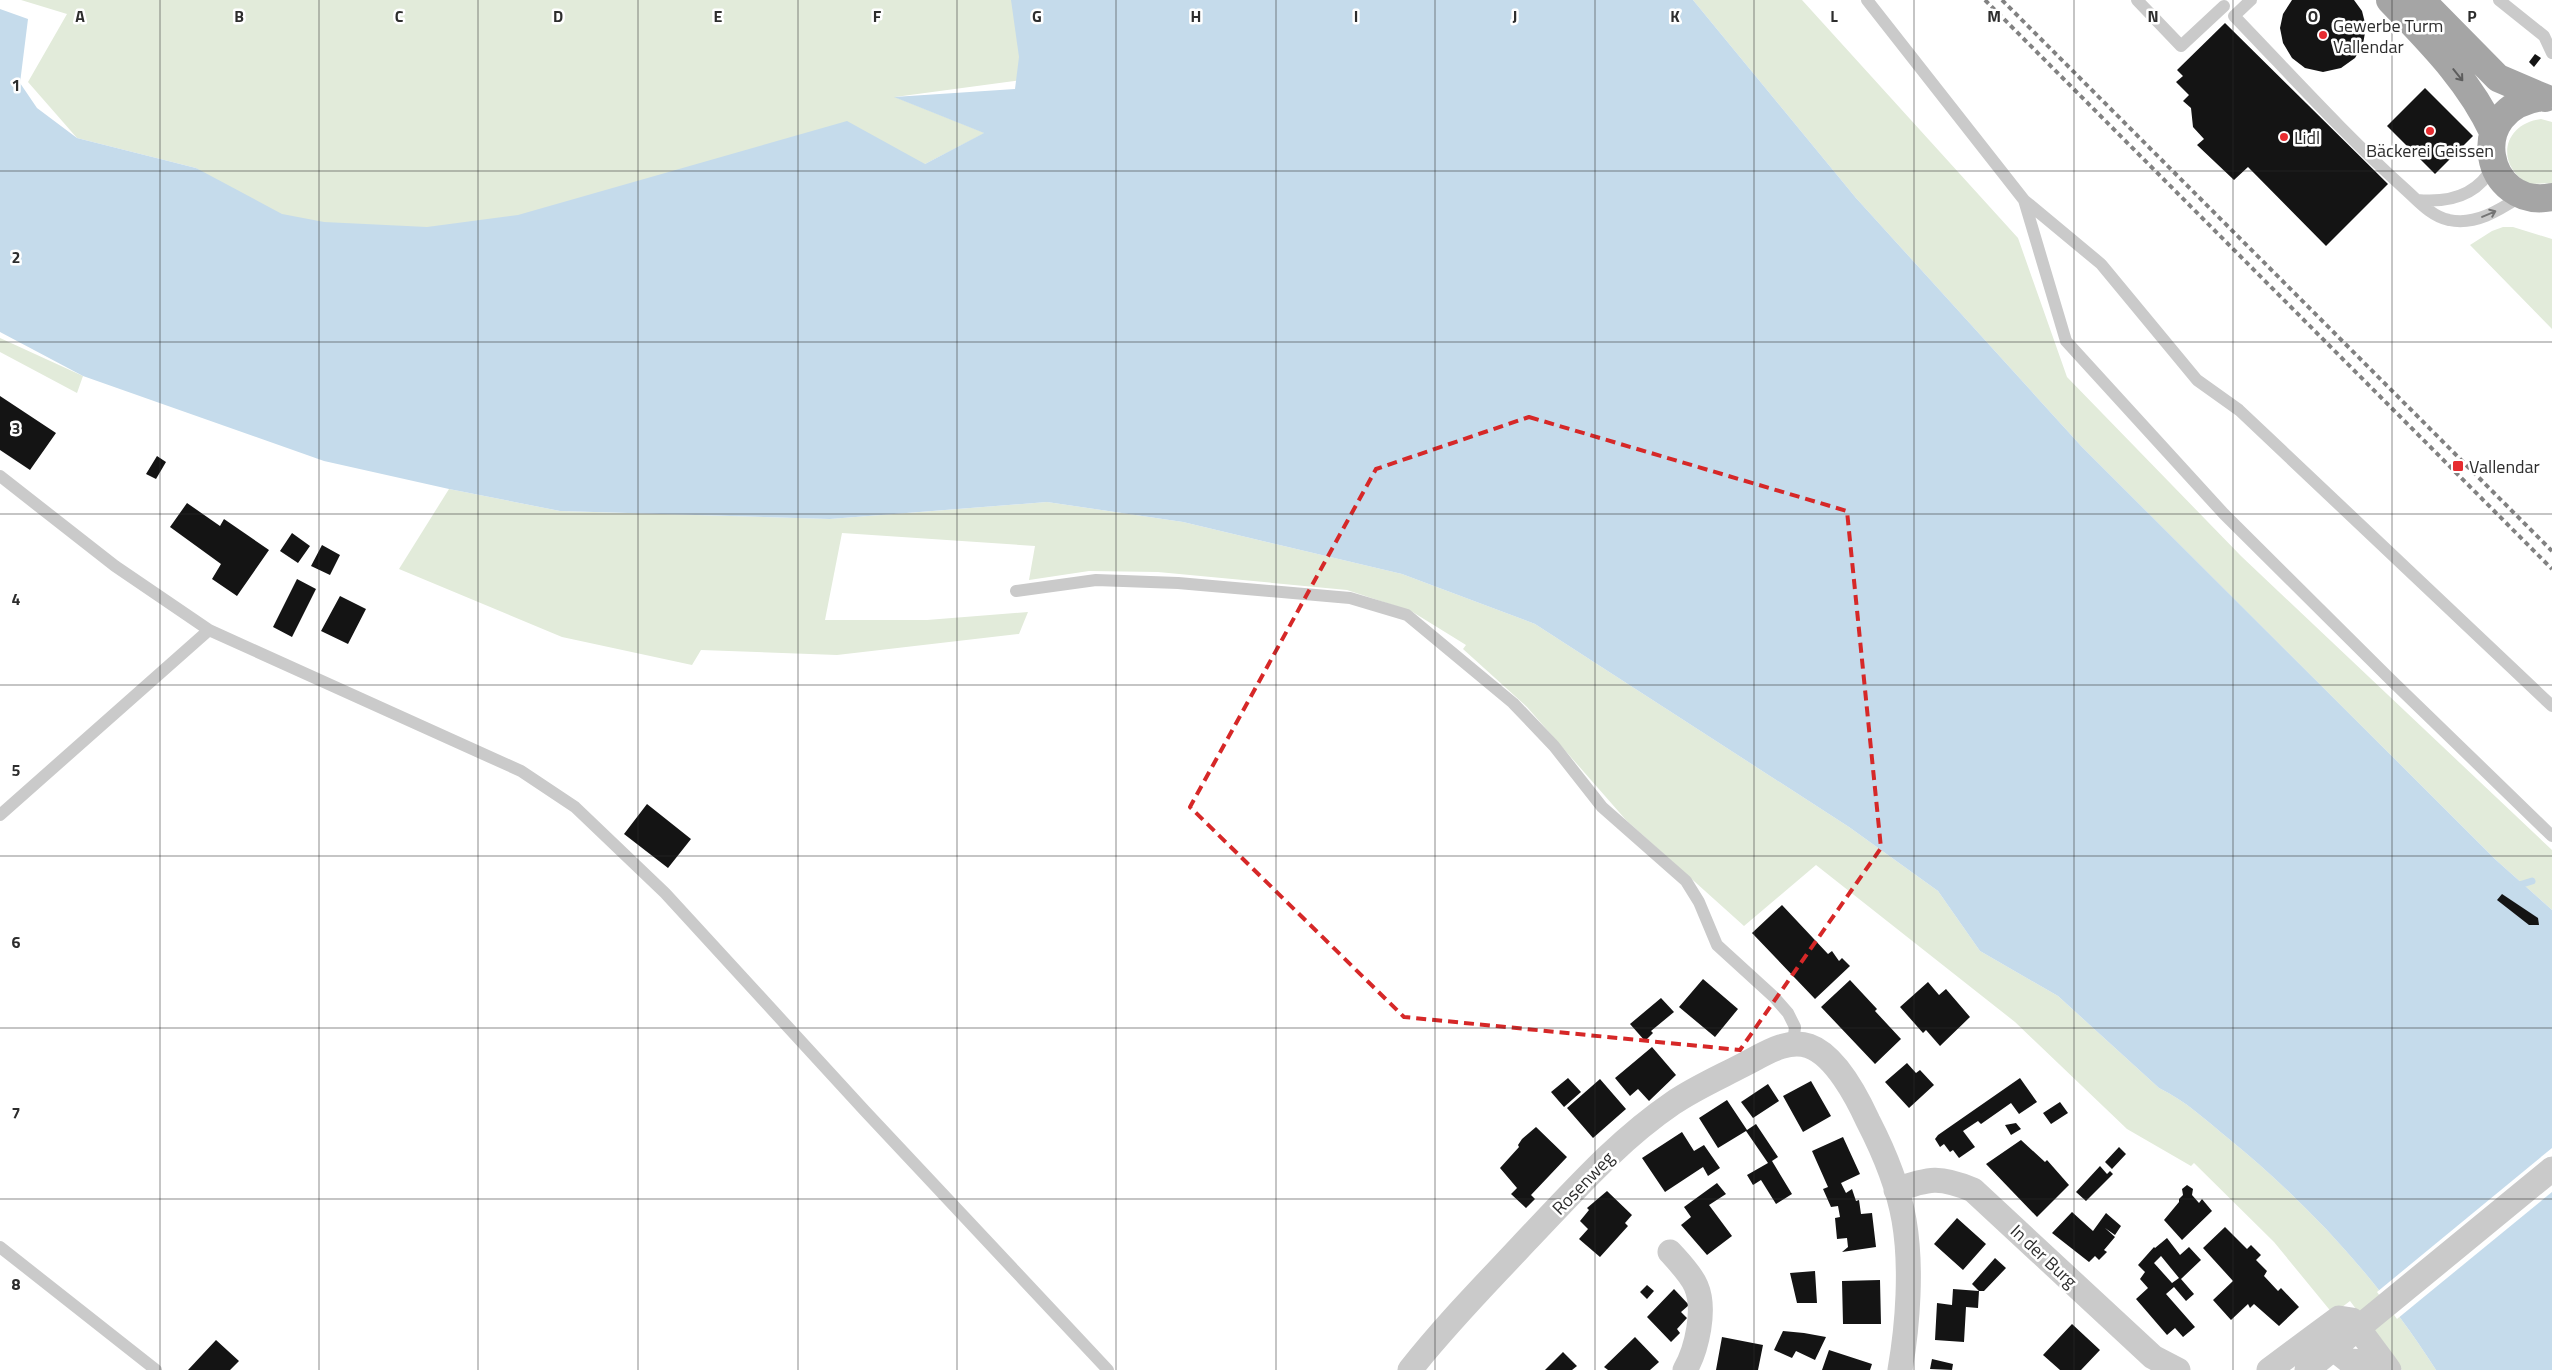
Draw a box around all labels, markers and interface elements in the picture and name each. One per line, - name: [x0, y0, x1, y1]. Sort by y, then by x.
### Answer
- text: A: [75, 4, 85, 28]
- text: B: [234, 4, 244, 28]
- text: C: [395, 4, 404, 28]
- text: D: [553, 4, 563, 28]
- text: E: [714, 4, 723, 28]
- text: F: [873, 4, 882, 28]
- text: G: [1032, 4, 1042, 28]
- text: H: [1191, 4, 1201, 28]
- text: I: [1354, 4, 1358, 28]
- text: J: [1513, 4, 1517, 28]
- text: K: [1670, 4, 1680, 28]
- text: L: [1830, 4, 1838, 28]
- text: M: [1987, 4, 2001, 28]
- text: N: [2147, 4, 2159, 28]
- text: O: [2308, 4, 2318, 28]
- text: P: [2467, 4, 2477, 28]
- place label: Gewerbe Turm Vallendar: [2333, 12, 2443, 60]
- marker: Gewerbe Turm Vallendar: [2317, 29, 2329, 41]
- one-way arrow: [2453, 68, 2464, 81]
- text: 1: [12, 73, 20, 97]
- place label: Lidl: [2294, 124, 2320, 151]
- marker: Bäckerei Geissen: [2424, 125, 2436, 137]
- marker: Lidl: [2278, 131, 2290, 143]
- place label: Bäckerei Geissen: [2366, 137, 2494, 164]
- one-way arrow: [2481, 208, 2496, 218]
- text: 2: [12, 245, 20, 269]
- text: 3: [12, 416, 20, 440]
- place label: Vallendar: [2469, 453, 2540, 480]
- marker: Vallendar: [2451, 459, 2465, 473]
- text: 4: [12, 587, 21, 611]
- text: 5: [12, 758, 21, 782]
- text: 6: [12, 930, 21, 954]
- text: 7: [12, 1101, 20, 1125]
- street label: Rosenweg: [1546, 1145, 1620, 1221]
- street label: In der Burg: [2004, 1218, 2084, 1294]
- text: 8: [12, 1272, 21, 1296]

